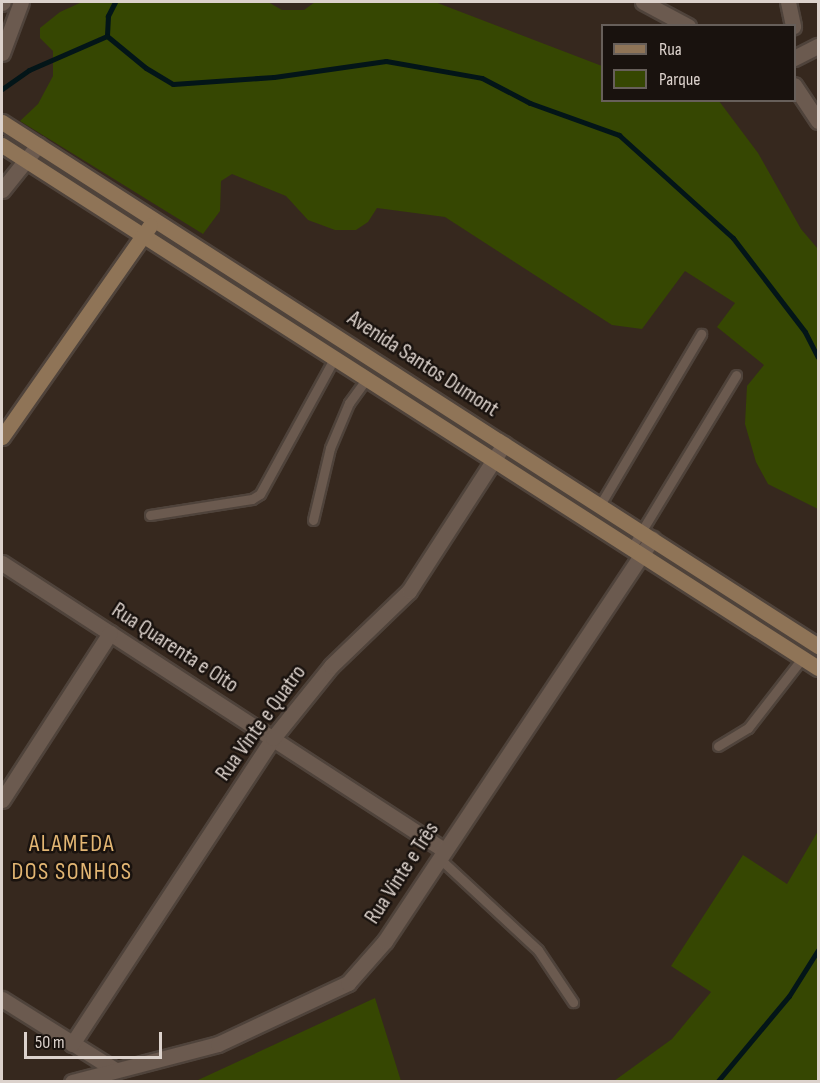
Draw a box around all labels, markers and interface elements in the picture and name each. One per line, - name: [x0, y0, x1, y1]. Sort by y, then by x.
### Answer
- legend: [601, 24, 796, 102]
- text: Rua: [659, 39, 682, 60]
- text: Parque: [659, 69, 700, 90]
- street label: Avenida Santos Dumont: [342, 305, 504, 423]
- street label: Rua Quarenta e Oito: [107, 597, 243, 699]
- street label: Rua Vinte e Quatro: [210, 660, 312, 786]
- street label: Rua Vinte e Três: [359, 817, 445, 929]
- district label: ALAMEDA DOS SONHOS: [11, 830, 133, 886]
- scale bar: [27, 1020, 165, 1058]
- text: 50 m: [35, 1032, 65, 1053]

